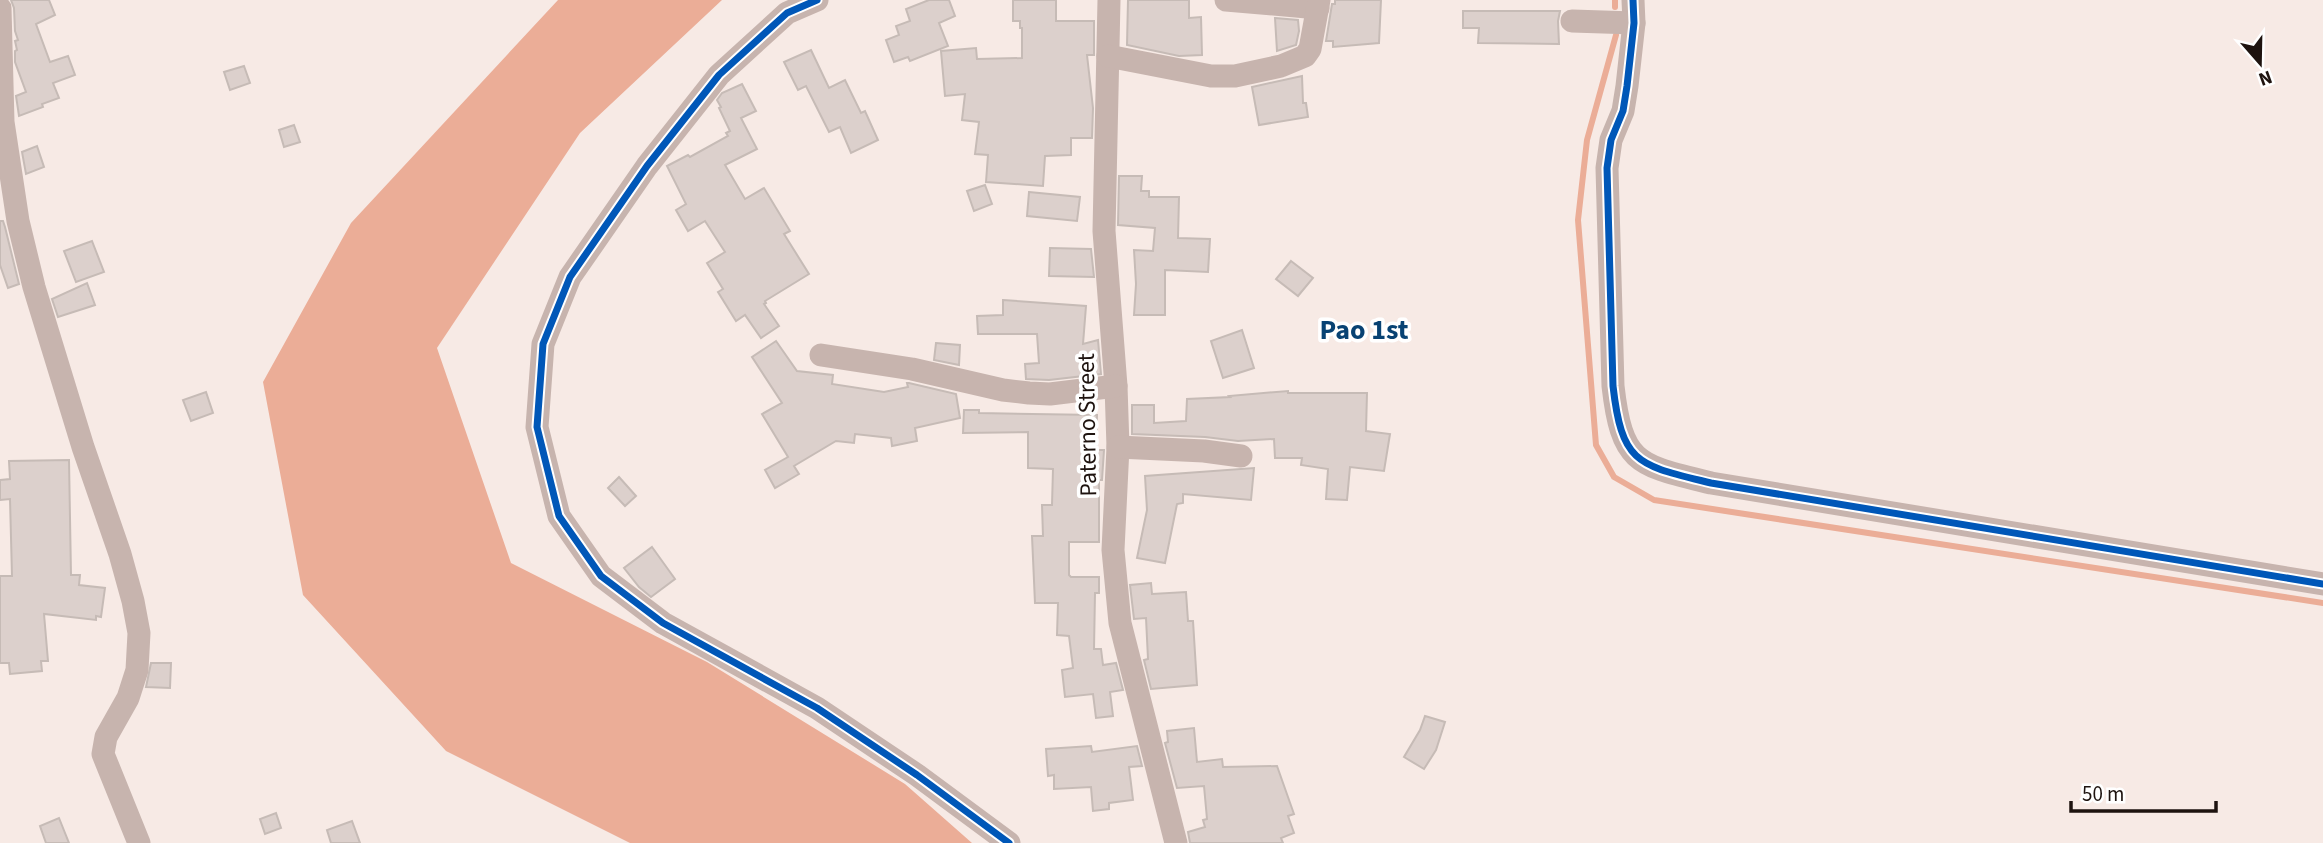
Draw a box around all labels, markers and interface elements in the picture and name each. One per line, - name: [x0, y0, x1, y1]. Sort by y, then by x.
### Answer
- north arrow: [2225, 28, 2295, 98]
- text: N: [2255, 63, 2276, 92]
- district label: Pao 1st: [1320, 310, 1409, 350]
- street label: Paterno Street: [1069, 353, 1106, 497]
- scale bar: [2071, 770, 2216, 814]
- text: 50 m: [2082, 779, 2124, 809]

